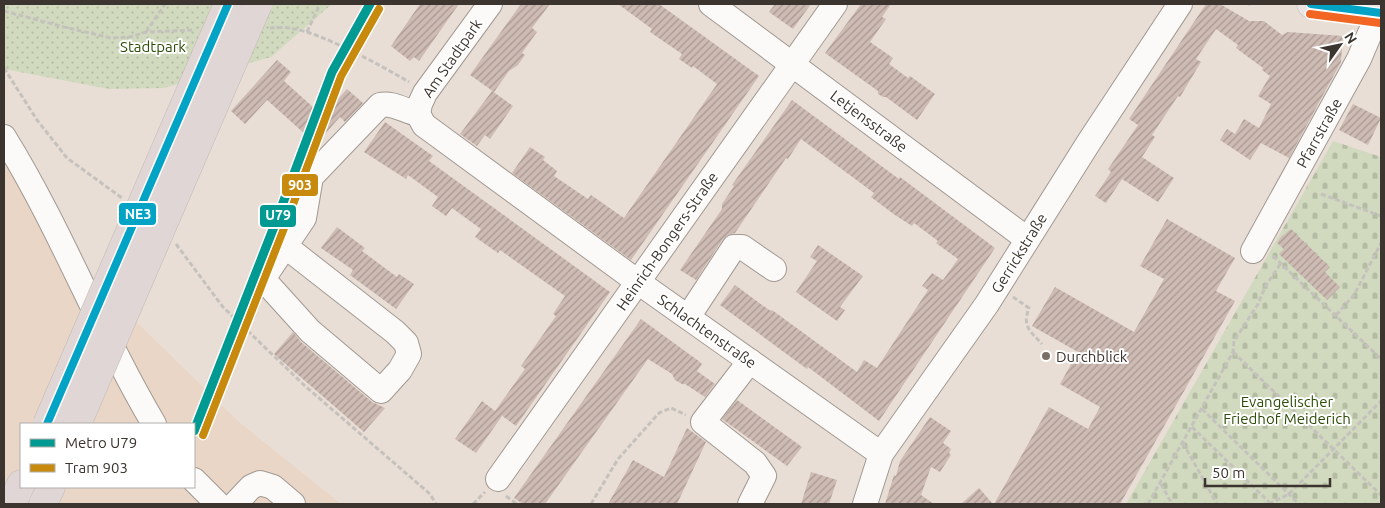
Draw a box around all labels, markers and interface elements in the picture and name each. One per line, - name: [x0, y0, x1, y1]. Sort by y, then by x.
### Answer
- street label: Am Stadtpark: [419, 15, 486, 101]
- north arrow: [1315, 20, 1365, 70]
- text: N: [1341, 29, 1360, 47]
- park label: Stadtpark: [120, 38, 186, 55]
- street label: Letjensstraße: [827, 87, 911, 155]
- street label: Pfarrstraße: [1293, 95, 1345, 171]
- street label: Heinrich-Bongers-Straße: [613, 169, 721, 313]
- line badge: 903: [281, 173, 319, 197]
- text: 903: [288, 177, 312, 193]
- line badge: NE3: [118, 202, 157, 226]
- line badge: U79: [259, 204, 297, 228]
- text: NE3: [125, 206, 151, 222]
- text: U79: [265, 207, 291, 223]
- street label: Gerrickstraße: [988, 210, 1050, 296]
- street label: Schlachtenstraße: [654, 291, 760, 371]
- place label: Durchblick: [1056, 348, 1128, 365]
- marker: Durchblick: [1040, 350, 1052, 362]
- park label: Evangelischer Friedhof Meiderich: [1223, 393, 1351, 427]
- legend: [20, 423, 195, 488]
- text: Metro U79: [65, 434, 137, 451]
- scale bar: [1205, 456, 1330, 488]
- text: Tram 903: [65, 459, 128, 476]
- text: 50 m: [1212, 464, 1245, 481]

